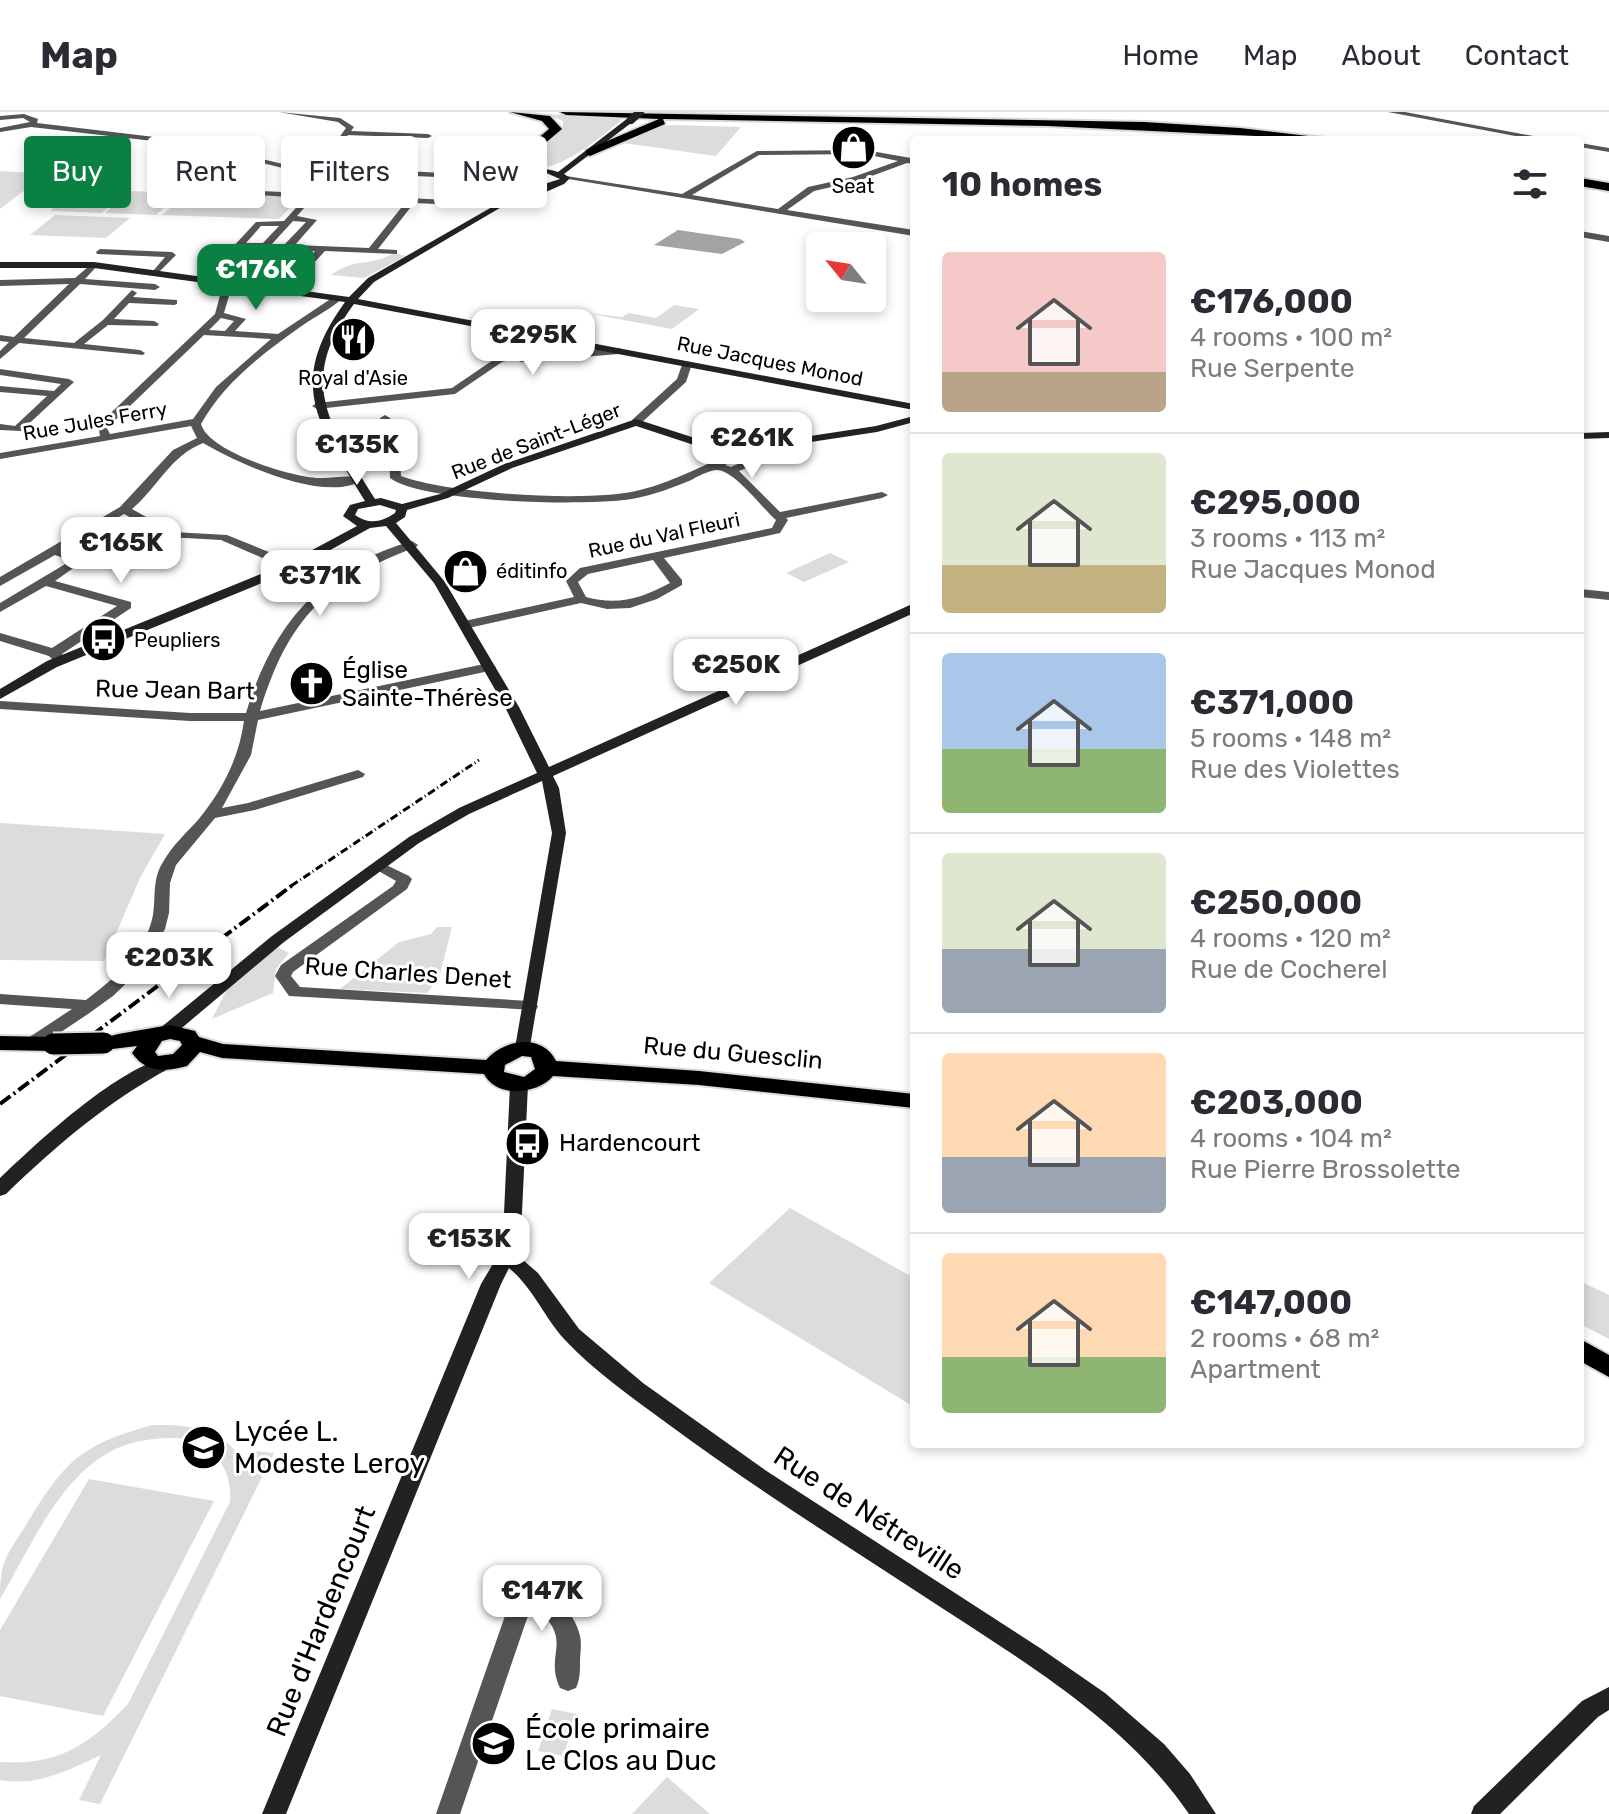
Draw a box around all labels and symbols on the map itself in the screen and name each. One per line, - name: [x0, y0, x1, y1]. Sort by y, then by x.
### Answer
- shop icon: Seat: [829, 123, 877, 171]
- place label: Seat: [832, 174, 874, 198]
- north arrow: [806, 232, 886, 312]
- pin: €176K: [200, 244, 312, 312]
- pin: €295K: [477, 309, 589, 377]
- restaurant icon: Royal d'Asie: [329, 315, 377, 363]
- street label: Rue Jacques Monod: [675, 331, 865, 391]
- place label: Royal d'Asie: [298, 366, 408, 390]
- street label: Rue Jules Ferry: [21, 397, 169, 445]
- street label: Rue de Saint-Léger: [448, 397, 625, 484]
- pin: €261K: [696, 412, 808, 480]
- pin: €135K: [301, 419, 413, 487]
- street label: Rue du Val Fleuri: [586, 507, 742, 563]
- pin: €165K: [65, 517, 177, 585]
- shop icon: éditinfo: [441, 547, 489, 595]
- pin: €371K: [264, 550, 376, 618]
- place label: éditinfo: [496, 559, 568, 583]
- bus stop icon: Peupliers: [79, 616, 127, 664]
- place label: Peupliers: [134, 628, 221, 652]
- pin: €250K: [680, 639, 792, 707]
- place label: Église Sainte-Thérèse: [342, 656, 513, 712]
- church icon: Église Sainte-Thérèse: [287, 660, 335, 708]
- street label: Rue Jean Bart: [95, 675, 255, 705]
- pin: €203K: [113, 932, 225, 1000]
- street label: Rue Charles Denet: [304, 952, 512, 994]
- street label: Rue du Guesclin: [642, 1031, 824, 1075]
- bus stop icon: Hardencourt: [504, 1119, 552, 1167]
- place label: Hardencourt: [559, 1129, 701, 1157]
- pin: €153K: [413, 1213, 525, 1281]
- place label: Lycée L. Modeste Leroy: [234, 1415, 425, 1480]
- school or university icon: Lycée L. Modeste Leroy: [179, 1423, 227, 1471]
- street label: Rue de Nétreville: [768, 1439, 970, 1587]
- street label: Rue d'Hardencourt: [260, 1501, 382, 1741]
- pin: €147K: [486, 1565, 598, 1633]
- place label: École primaire Le Clos au Duc: [525, 1712, 716, 1777]
- school or university icon: École primaire Le Clos au Duc: [470, 1720, 518, 1768]

